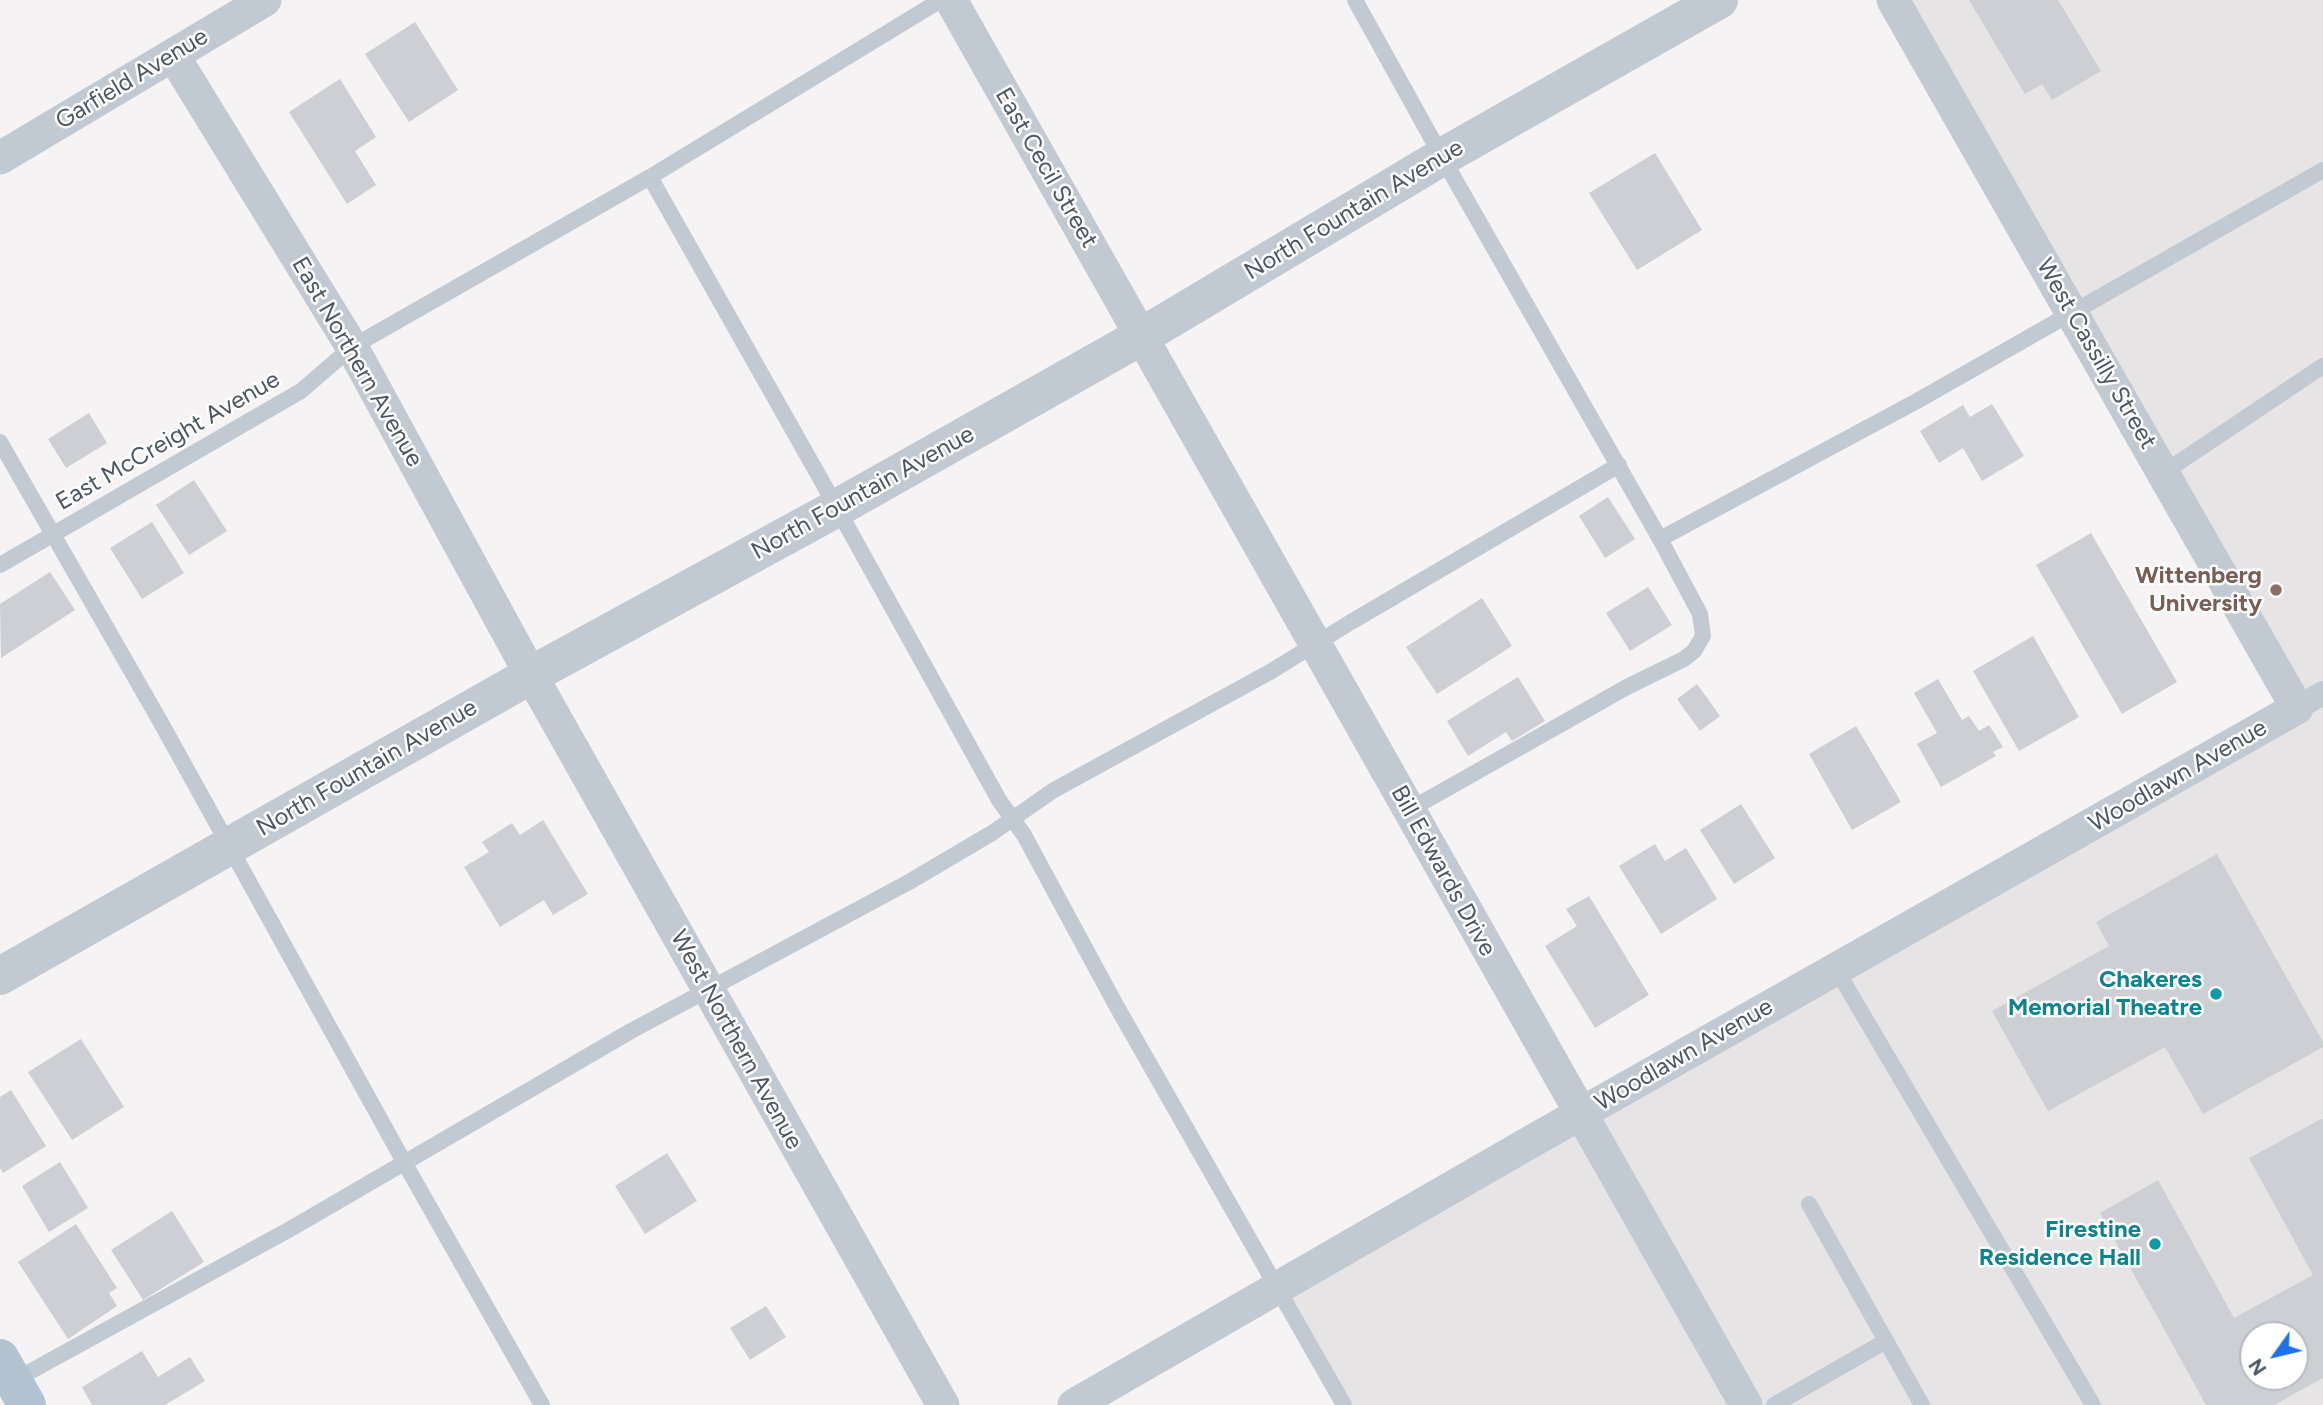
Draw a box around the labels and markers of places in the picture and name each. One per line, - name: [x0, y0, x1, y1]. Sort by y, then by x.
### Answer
- place label: Wittenberg University: [2135, 562, 2262, 618]
- marker: Wittenberg University: [2268, 582, 2284, 598]
- place label: Chakeres Memorial Theatre: [2008, 966, 2202, 1022]
- marker: Chakeres Memorial Theatre: [2208, 986, 2224, 1002]
- place label: Firestine Residence Hall: [1979, 1216, 2141, 1272]
- marker: Firestine Residence Hall: [2147, 1236, 2163, 1252]

